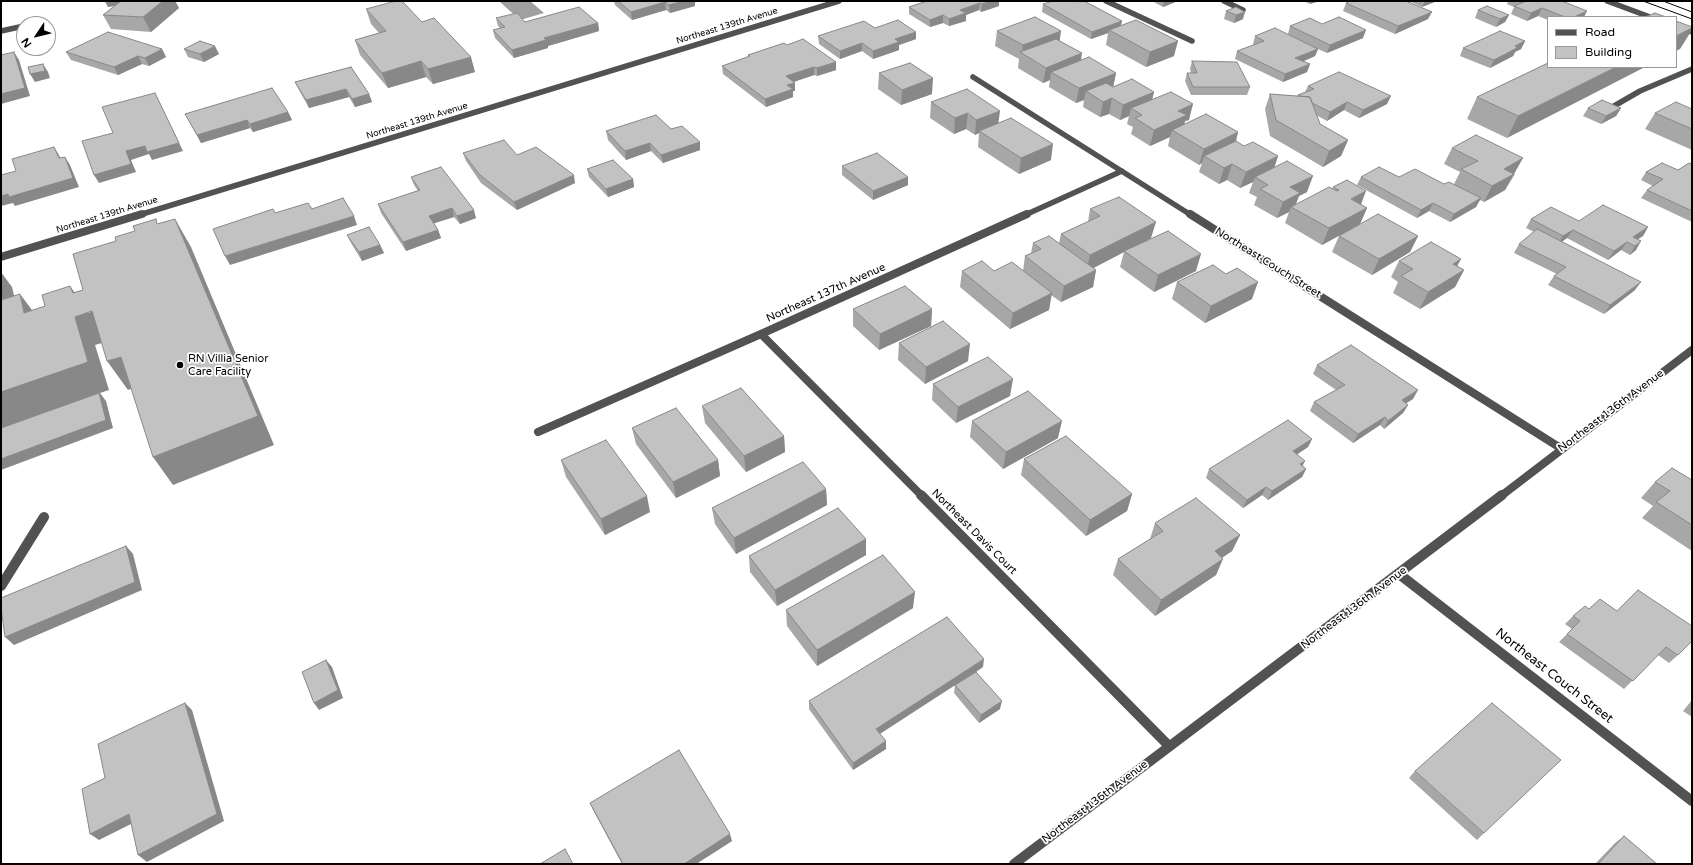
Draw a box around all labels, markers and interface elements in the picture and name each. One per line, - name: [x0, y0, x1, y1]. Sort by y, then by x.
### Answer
- street label: Northeast 139th Avenue: [675, 5, 779, 47]
- north arrow: [16, 16, 56, 56]
- legend: [1547, 16, 1677, 68]
- text: Road: [1585, 25, 1615, 39]
- text: N: [19, 35, 34, 50]
- text: Building: [1585, 45, 1632, 59]
- street label: Northeast 139th Avenue: [365, 100, 469, 142]
- street label: Northeast 139th Avenue: [55, 194, 159, 236]
- street label: Northeast Couch Street: [1212, 225, 1324, 301]
- street label: Northeast 137th Avenue: [764, 261, 888, 325]
- place label: RN Villia Senior Care Facility: [188, 352, 268, 378]
- marker: RN Villia Senior Care Facility: [175, 360, 185, 370]
- street label: Northeast 136th Avenue: [1555, 367, 1667, 455]
- street label: Northeast Davis Court: [929, 487, 1019, 577]
- street label: Northeast 136th Avenue: [1298, 564, 1410, 652]
- street label: Northeast Couch Street: [1492, 625, 1616, 727]
- street label: Northeast 136th Avenue: [1039, 758, 1151, 846]

